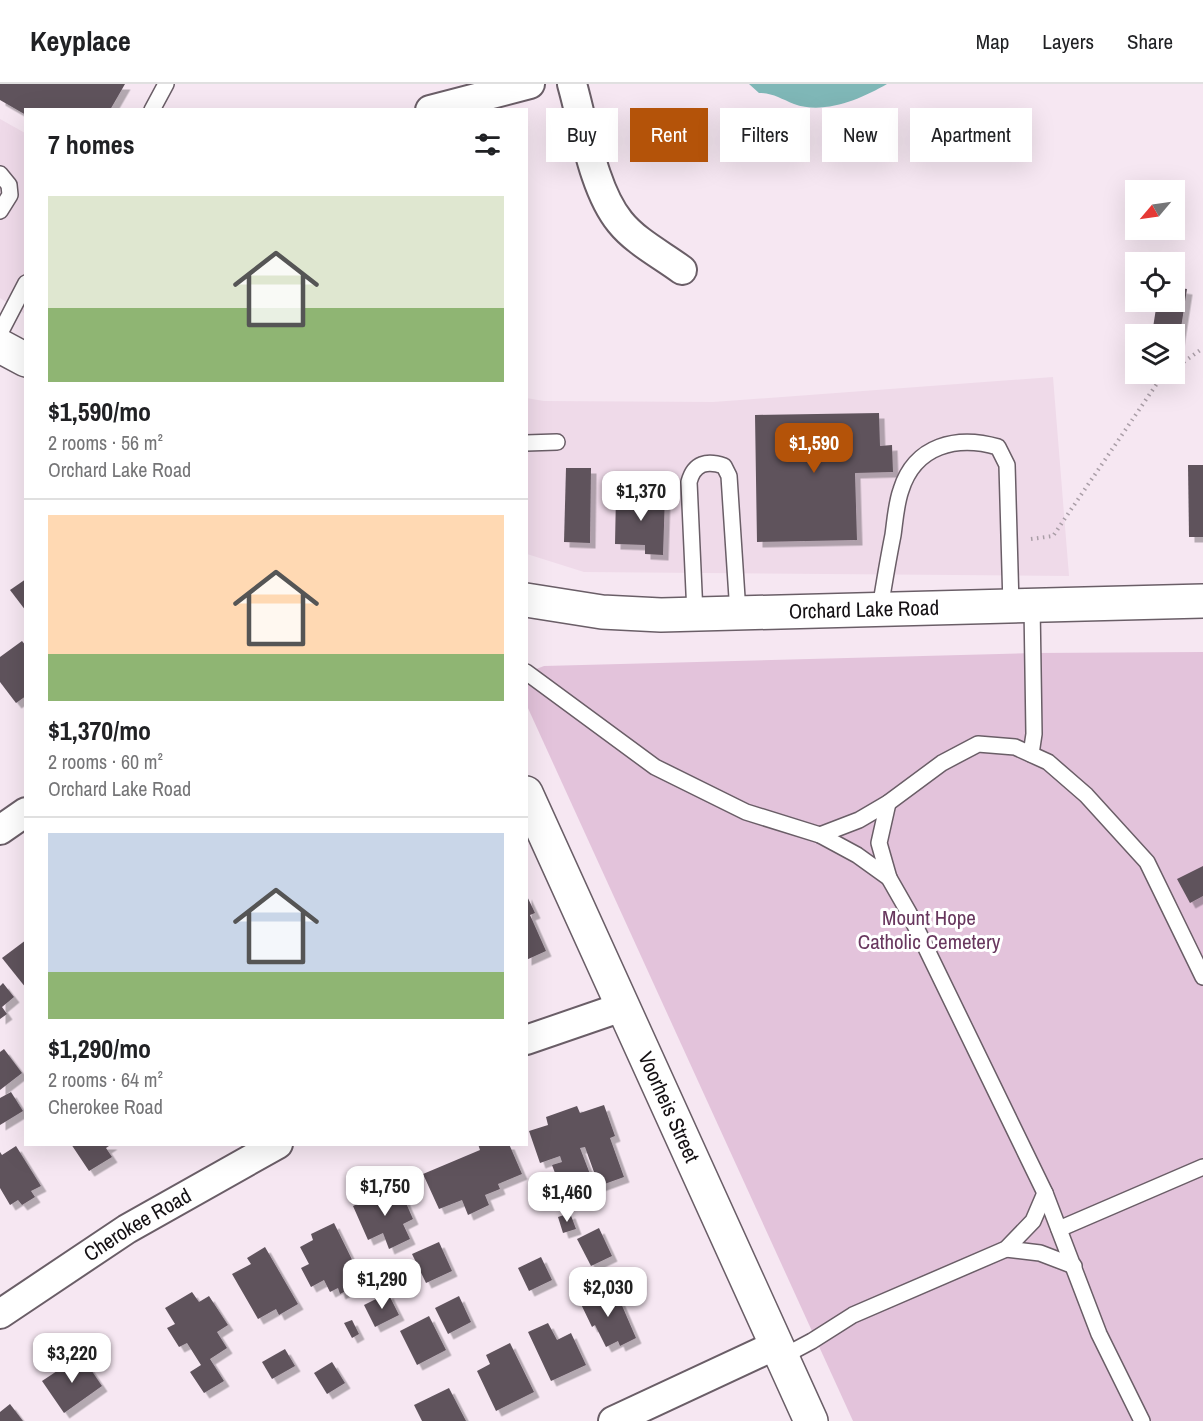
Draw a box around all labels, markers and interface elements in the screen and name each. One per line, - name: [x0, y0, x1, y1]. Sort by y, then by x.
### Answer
- text: Keyplace: [30, 22, 131, 60]
- text: Map: [976, 27, 1009, 56]
- text: Layers: [1042, 27, 1094, 56]
- text: Share: [1127, 27, 1173, 56]
- chip: Buy: [546, 108, 618, 162]
- chip: Rent: [630, 108, 708, 162]
- chip: Filters: [720, 108, 810, 162]
- chip: New: [822, 108, 898, 162]
- chip: Apartment: [910, 108, 1032, 162]
- text: 7 homes: [48, 127, 135, 162]
- icon: filters: [471, 128, 504, 161]
- north arrow: [1125, 180, 1185, 240]
- map controls: [1125, 180, 1185, 384]
- icon: home: [222, 235, 330, 343]
- button: locate: [1125, 252, 1185, 312]
- button: layers: [1125, 324, 1185, 384]
- text: $1,590/mo: [48, 394, 151, 429]
- pin: $1,590: [765, 423, 863, 474]
- text: 2 rooms · 56 m²: [48, 429, 163, 456]
- text: $1,590: [789, 429, 839, 456]
- text: Orchard Lake Road: [48, 456, 191, 483]
- pin: $1,370: [592, 471, 690, 522]
- text: $1,370: [616, 477, 666, 504]
- icon: home: [222, 554, 330, 662]
- street label: Orchard Lake Road: [788, 593, 939, 626]
- text: $1,370/mo: [48, 713, 151, 748]
- text: 2 rooms · 60 m²: [48, 748, 163, 775]
- text: Orchard Lake Road: [48, 775, 191, 802]
- icon: home: [222, 872, 330, 980]
- park label: Mount Hope Catholic Cemetery: [858, 903, 1001, 956]
- text: $1,290/mo: [48, 1031, 151, 1066]
- street label: Voorheis Street: [631, 1047, 707, 1167]
- text: 2 rooms · 64 m²: [48, 1066, 163, 1093]
- text: Cherokee Road: [48, 1093, 163, 1120]
- pin: $1,750: [336, 1166, 434, 1217]
- text: $1,750: [360, 1172, 410, 1199]
- pin: $1,460: [518, 1172, 616, 1223]
- text: $1,460: [542, 1178, 592, 1205]
- street label: Cherokee Road: [78, 1181, 196, 1268]
- pin: $1,290: [333, 1259, 431, 1310]
- text: $1,290: [357, 1265, 407, 1292]
- pin: $2,030: [559, 1267, 657, 1318]
- text: $2,030: [583, 1273, 633, 1300]
- pin: $3,220: [23, 1333, 121, 1384]
- text: $3,220: [47, 1339, 97, 1366]

